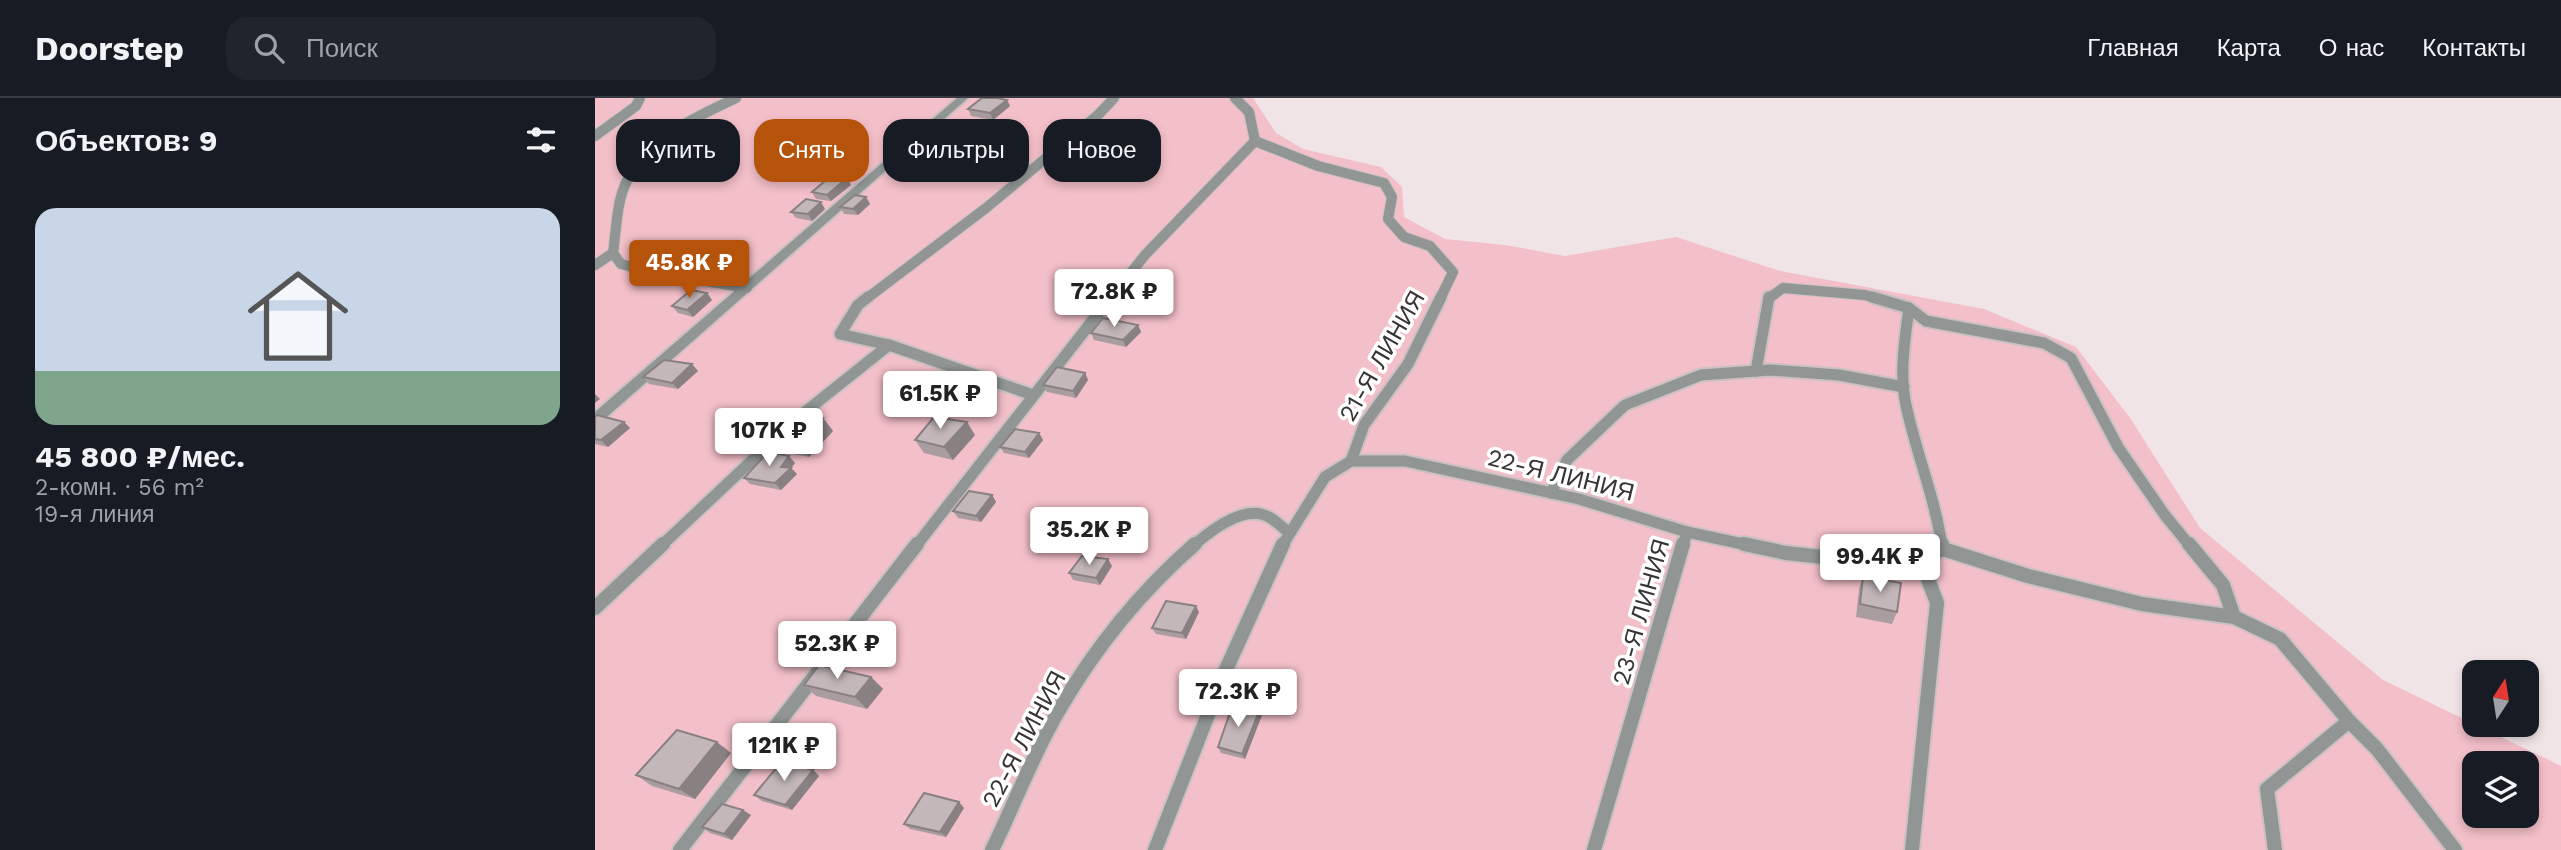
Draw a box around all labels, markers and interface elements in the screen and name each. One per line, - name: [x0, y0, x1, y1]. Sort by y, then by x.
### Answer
- search box: [226, 17, 716, 80]
- text: Doorstep: [35, 29, 184, 68]
- icon: search: [250, 29, 288, 67]
- text: Поиск: [306, 33, 378, 63]
- text: Главная: [2087, 34, 2179, 62]
- text: Карта: [2217, 34, 2281, 62]
- text: О нас: [2319, 34, 2384, 62]
- text: Контакты: [2422, 34, 2526, 62]
- chip: Купить: [616, 119, 740, 182]
- chip: Снять: [754, 119, 869, 182]
- chip: Фильтры: [883, 119, 1029, 182]
- chip: Новое: [1043, 119, 1161, 182]
- icon: filters: [522, 121, 560, 159]
- text: Объектов: 9: [35, 123, 218, 158]
- pin: 45.8K ₽: [624, 240, 754, 300]
- text: 45.8K ₽: [645, 249, 733, 276]
- icon: home: [235, 253, 361, 379]
- pin: 72.8K ₽: [1049, 270, 1179, 329]
- text: 72.8K ₽: [1070, 278, 1158, 305]
- street label: 21-Я ЛИНИЯ: [1333, 286, 1431, 426]
- pin: 61.5K ₽: [875, 372, 1005, 431]
- text: 61.5K ₽: [899, 380, 981, 407]
- pin: 107K ₽: [712, 408, 826, 468]
- text: 107K ₽: [731, 417, 807, 444]
- text: 45 800 ₽/мес.: [35, 439, 245, 474]
- street label: 22-Я ЛИНИЯ: [1485, 443, 1637, 507]
- text: 2-комн. · 56 m²: [35, 474, 204, 501]
- text: 19-я линия: [35, 501, 154, 528]
- pin: 35.2K ₽: [1024, 508, 1154, 567]
- text: 35.2K ₽: [1046, 516, 1132, 543]
- pin: 99.4K ₽: [1815, 534, 1945, 594]
- street label: 23-Я ЛИНИЯ: [1607, 536, 1675, 688]
- text: 99.4K ₽: [1836, 543, 1924, 570]
- pin: 52.3K ₽: [772, 622, 902, 681]
- text: 52.3K ₽: [794, 630, 880, 657]
- north arrow: [2462, 660, 2539, 737]
- map controls: [2462, 660, 2539, 828]
- street label: 22-Я ЛИНИЯ: [976, 666, 1072, 812]
- pin: 72.3K ₽: [1173, 670, 1303, 729]
- text: 72.3K ₽: [1195, 678, 1281, 705]
- pin: 121K ₽: [727, 724, 841, 783]
- text: 121K ₽: [748, 732, 820, 759]
- button: layers: [2462, 751, 2539, 828]

